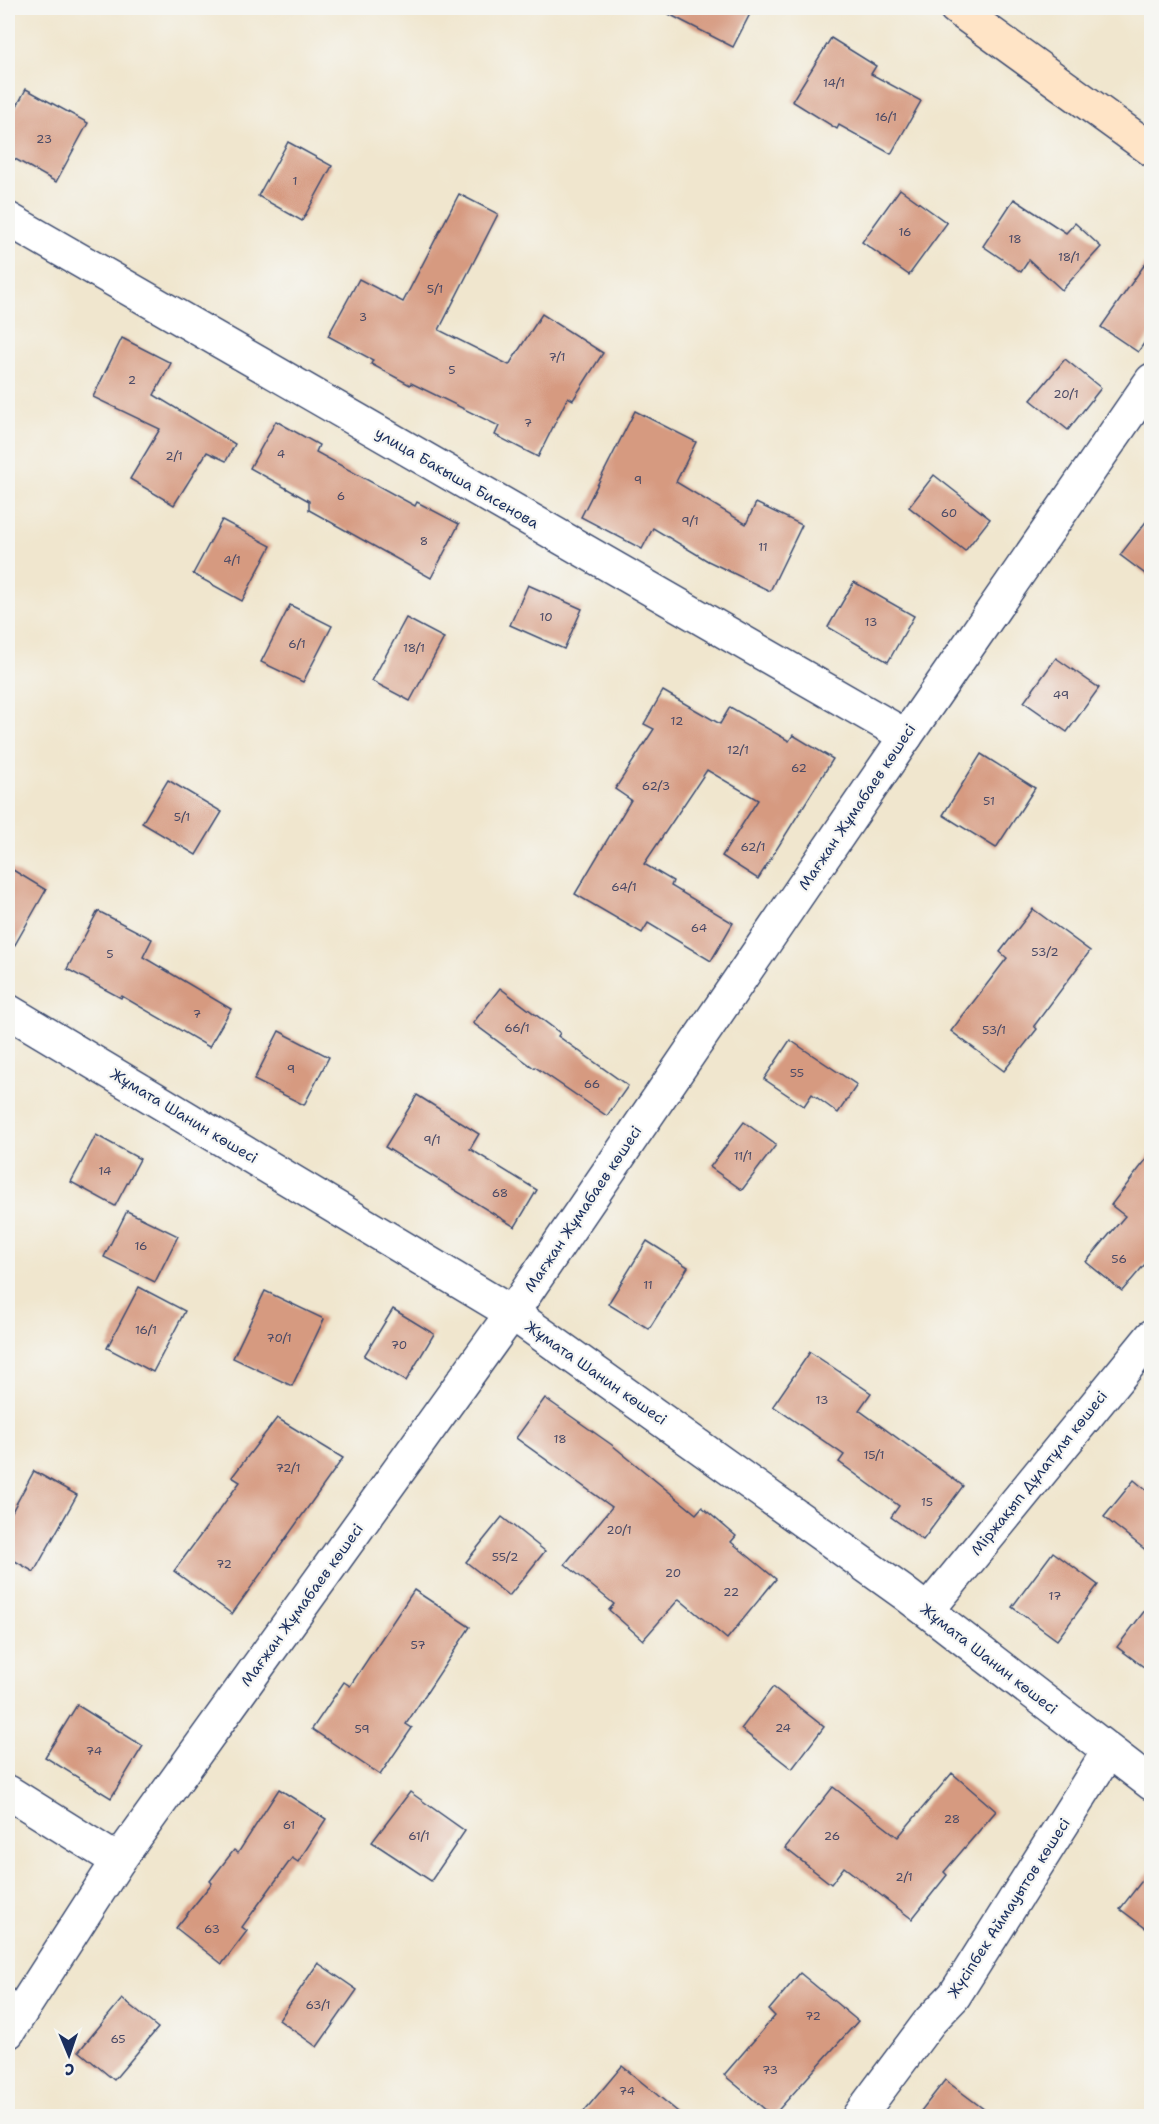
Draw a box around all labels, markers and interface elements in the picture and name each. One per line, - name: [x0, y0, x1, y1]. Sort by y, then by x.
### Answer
- house number: 14/1: [823, 75, 845, 91]
- house number: 16/1: [875, 109, 897, 125]
- house number: 23: [36, 131, 52, 147]
- house number: 1: [292, 173, 298, 189]
- house number: 16: [898, 224, 912, 240]
- house number: 18: [1008, 231, 1022, 247]
- house number: 18/1: [1058, 249, 1080, 265]
- house number: 5/1: [427, 281, 443, 297]
- house number: 3: [359, 309, 367, 325]
- house number: 7/1: [548, 349, 566, 365]
- house number: 5: [448, 362, 456, 378]
- house number: 2: [128, 372, 136, 388]
- house number: 20/1: [1053, 386, 1079, 402]
- house number: 7: [524, 415, 532, 431]
- street label: улица Бакыша Бисенова: [371, 423, 543, 534]
- house number: 4: [277, 446, 285, 462]
- house number: 2/1: [165, 448, 183, 464]
- house number: 9: [634, 472, 642, 488]
- house number: 6: [337, 488, 345, 504]
- house number: 60: [941, 505, 957, 521]
- house number: 9/1: [681, 513, 699, 529]
- house number: 8: [420, 533, 428, 549]
- house number: 11: [758, 539, 768, 555]
- house number: 4/1: [223, 552, 241, 568]
- house number: 10: [539, 609, 553, 625]
- house number: 13: [865, 614, 877, 630]
- house number: 6/1: [288, 636, 306, 652]
- house number: 18/1: [403, 640, 425, 656]
- house number: 49: [1053, 687, 1069, 703]
- house number: 12: [671, 713, 683, 729]
- street label: Мағжан Жұмабаев көшесі: [794, 720, 920, 894]
- house number: 12/1: [727, 742, 749, 758]
- house number: 62: [791, 760, 807, 776]
- house number: 62/3: [642, 778, 670, 794]
- house number: 51: [983, 793, 995, 809]
- house number: 5/1: [174, 809, 190, 825]
- house number: 62/1: [740, 839, 766, 855]
- house number: 64/1: [611, 879, 637, 895]
- house number: 64: [691, 920, 707, 936]
- house number: 53/2: [1031, 944, 1059, 960]
- house number: 5: [106, 946, 114, 962]
- house number: 7: [193, 1006, 201, 1022]
- house number: 66/1: [504, 1020, 530, 1036]
- house number: 53/1: [982, 1022, 1006, 1038]
- house number: 9: [287, 1061, 295, 1077]
- street label: Жұмата Шанин көшесі: [107, 1064, 261, 1168]
- house number: 55: [790, 1065, 804, 1081]
- house number: 66: [584, 1076, 600, 1092]
- street label: Мағжан Жұмабаев көшесі: [520, 1122, 646, 1296]
- house number: 9/1: [423, 1132, 441, 1148]
- house number: 11/1: [734, 1148, 752, 1164]
- house number: 14: [99, 1163, 111, 1179]
- house number: 68: [492, 1185, 508, 1201]
- house number: 16: [134, 1238, 148, 1254]
- house number: 56: [1111, 1251, 1127, 1267]
- house number: 11: [643, 1277, 653, 1293]
- street label: Жұмата Шанин көшесі: [521, 1316, 671, 1430]
- house number: 16/1: [135, 1322, 157, 1338]
- house number: 70/1: [266, 1330, 292, 1346]
- house number: 70: [391, 1337, 407, 1353]
- street label: Міржақып Дұлатұлы көшесі: [966, 1386, 1112, 1560]
- house number: 13: [816, 1392, 828, 1408]
- house number: 18: [553, 1431, 567, 1447]
- house number: 15/1: [863, 1447, 885, 1463]
- house number: 72/1: [276, 1460, 300, 1476]
- house number: 15: [921, 1494, 933, 1510]
- street label: Мағжан Жұмабаев көшесі: [236, 1520, 368, 1690]
- house number: 20/1: [606, 1522, 632, 1538]
- house number: 55/2: [492, 1549, 518, 1565]
- house number: 72: [216, 1556, 232, 1572]
- house number: 20: [665, 1565, 681, 1581]
- house number: 22: [723, 1584, 739, 1600]
- house number: 17: [1049, 1588, 1061, 1604]
- street label: Жұмата Шанин көшесі: [916, 1599, 1062, 1719]
- house number: 57: [410, 1637, 426, 1653]
- house number: 24: [775, 1720, 791, 1736]
- house number: 59: [354, 1721, 370, 1737]
- house number: 74: [86, 1743, 102, 1759]
- house number: 28: [944, 1811, 960, 1827]
- street label: Жүсіпбек Аймауытов көшесі: [943, 1814, 1075, 2002]
- house number: 61: [283, 1817, 295, 1833]
- house number: 61/1: [408, 1828, 430, 1844]
- house number: 26: [824, 1828, 840, 1844]
- house number: 2/1: [895, 1869, 913, 1885]
- house number: 63: [204, 1921, 220, 1937]
- house number: 63/1: [305, 1997, 331, 2013]
- house number: 72: [805, 2008, 821, 2024]
- north arrow: [39, 2025, 99, 2085]
- house number: 65: [110, 2031, 126, 2047]
- text: С: [64, 2059, 75, 2080]
- house number: 73: [762, 2062, 778, 2078]
- house number: 74: [619, 2083, 635, 2099]

